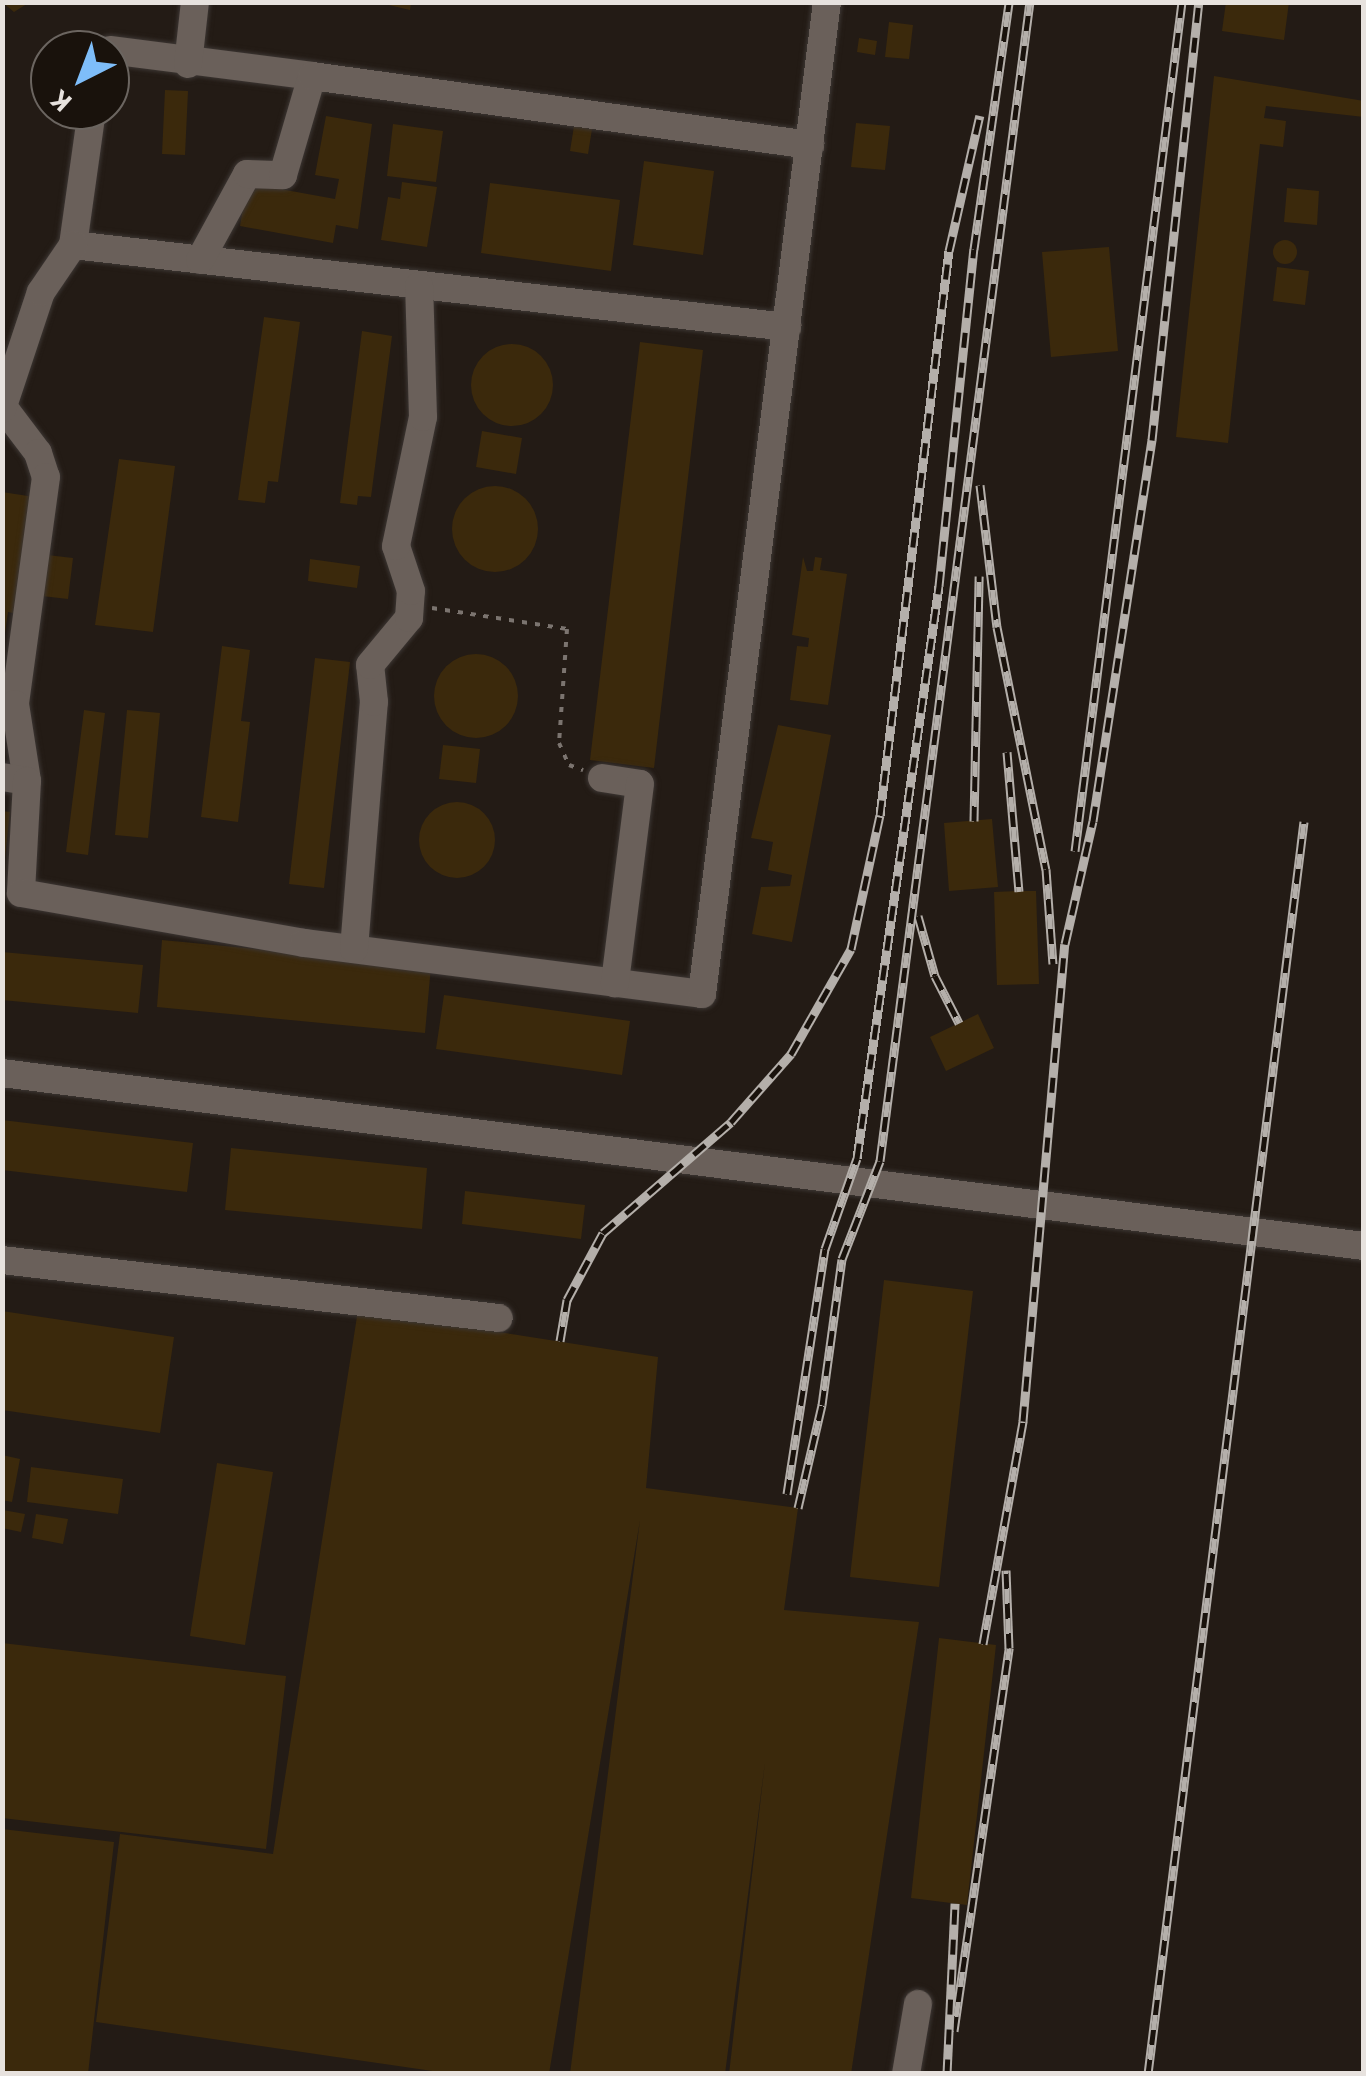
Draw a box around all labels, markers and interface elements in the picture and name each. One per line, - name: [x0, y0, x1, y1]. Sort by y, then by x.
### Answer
- north arrow: [30, 30, 130, 130]
- text: K: [41, 80, 81, 121]

